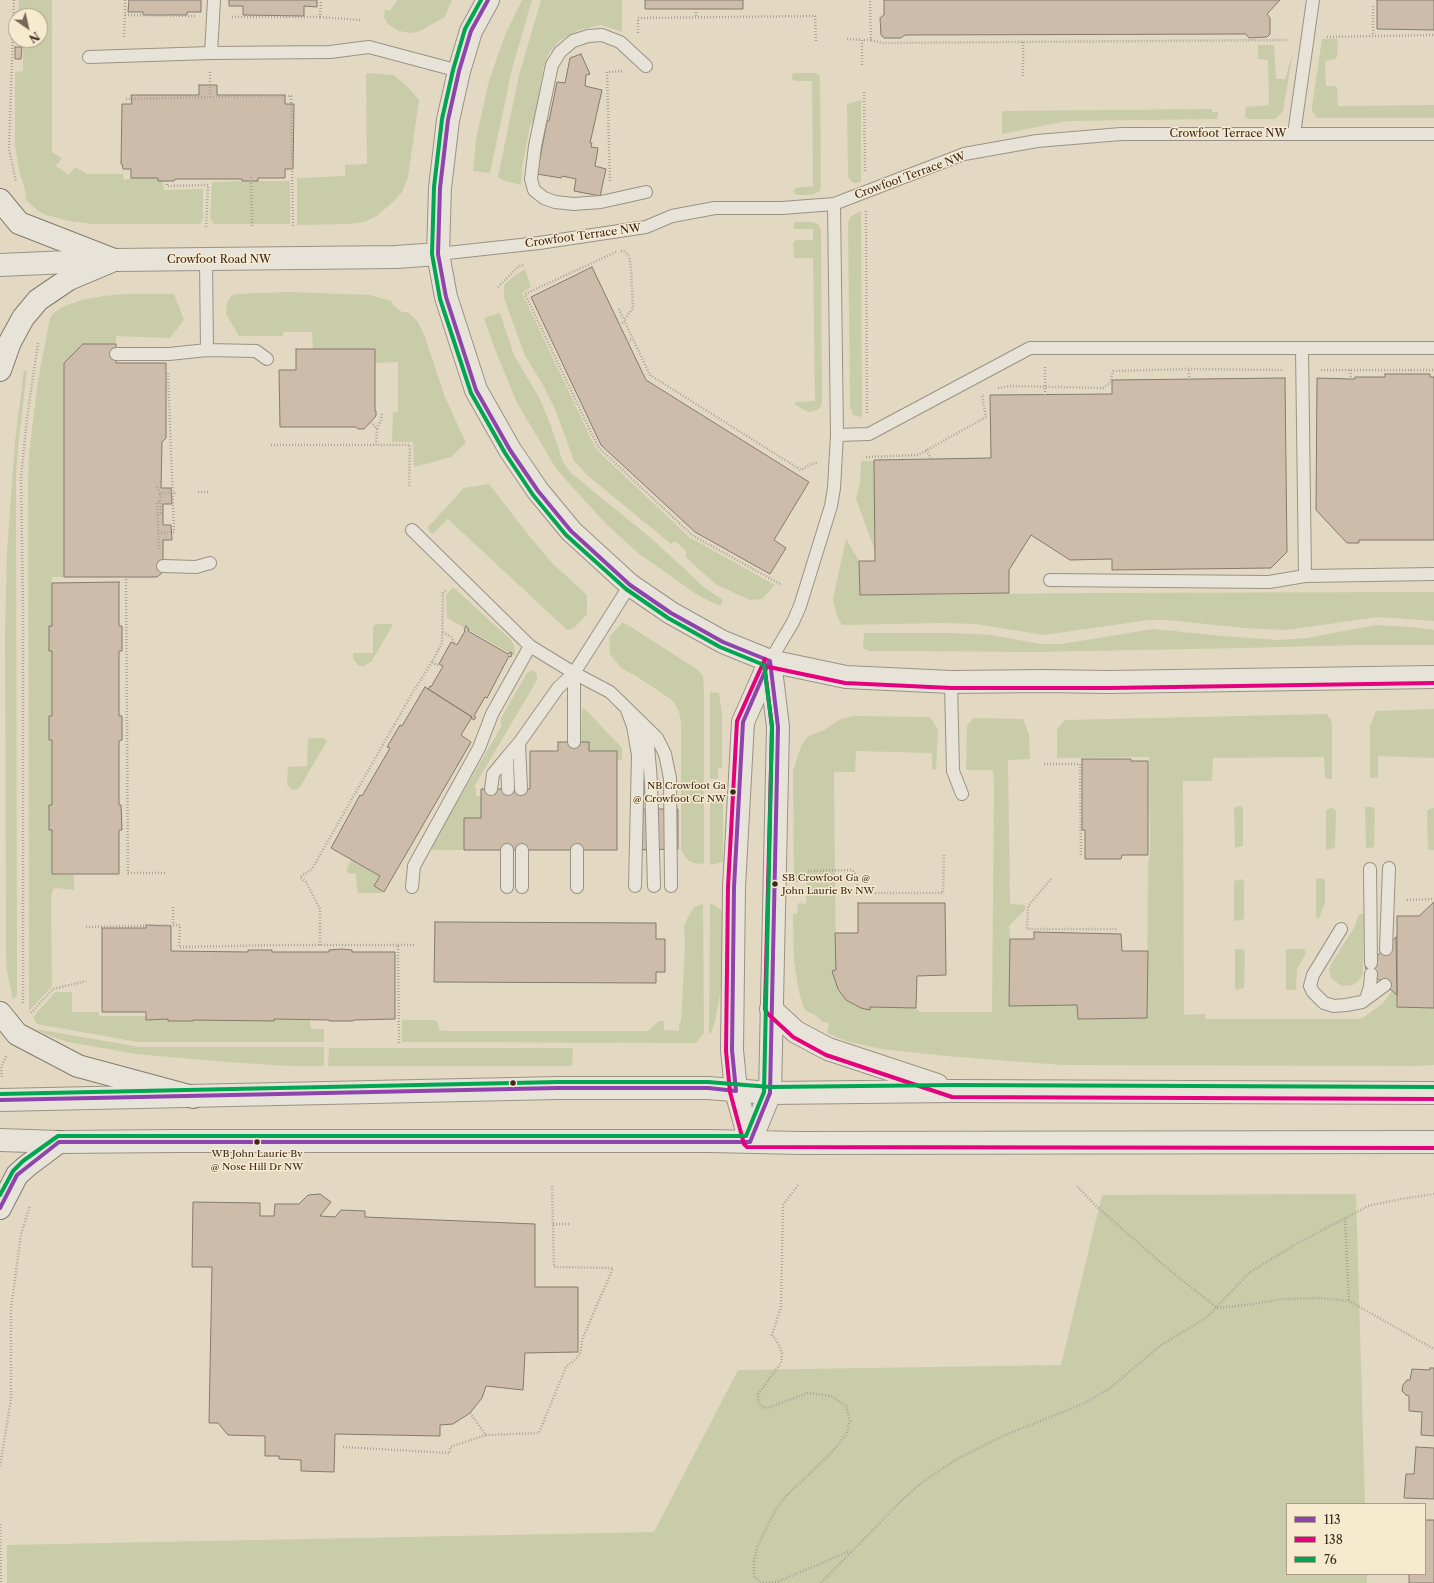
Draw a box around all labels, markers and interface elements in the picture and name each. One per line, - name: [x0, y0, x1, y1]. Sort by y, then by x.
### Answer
- north arrow: [8, 8, 48, 48]
- text: N: [26, 29, 42, 46]
- street label: Crowfoot Terrace NW: [1170, 127, 1286, 141]
- street label: Crowfoot Terrace NW: [853, 150, 967, 202]
- street label: Crowfoot Terrace NW: [524, 221, 642, 251]
- street label: Crowfoot Road NW: [167, 253, 271, 267]
- place label: NB Crowfoot Ga @ Crowfoot Cr NW: [633, 780, 726, 804]
- marker: NB Crowfoot Ga @ Crowfoot Cr NW: [728, 787, 738, 797]
- place label: SB Crowfoot Ga @ John Laurie Bv NW: [782, 872, 874, 896]
- marker: SB Crowfoot Ga @ John Laurie Bv NW: [770, 879, 780, 889]
- unlabelled marker: [508, 1078, 518, 1088]
- marker: WB John Laurie Bv @ Nose Hill Dr NW: [252, 1137, 262, 1147]
- place label: WB John Laurie Bv @ Nose Hill Dr NW: [211, 1148, 303, 1172]
- legend: [1286, 1503, 1426, 1575]
- text: 113: [1324, 1512, 1341, 1527]
- text: 138: [1324, 1532, 1343, 1547]
- text: 76: [1324, 1552, 1337, 1567]

